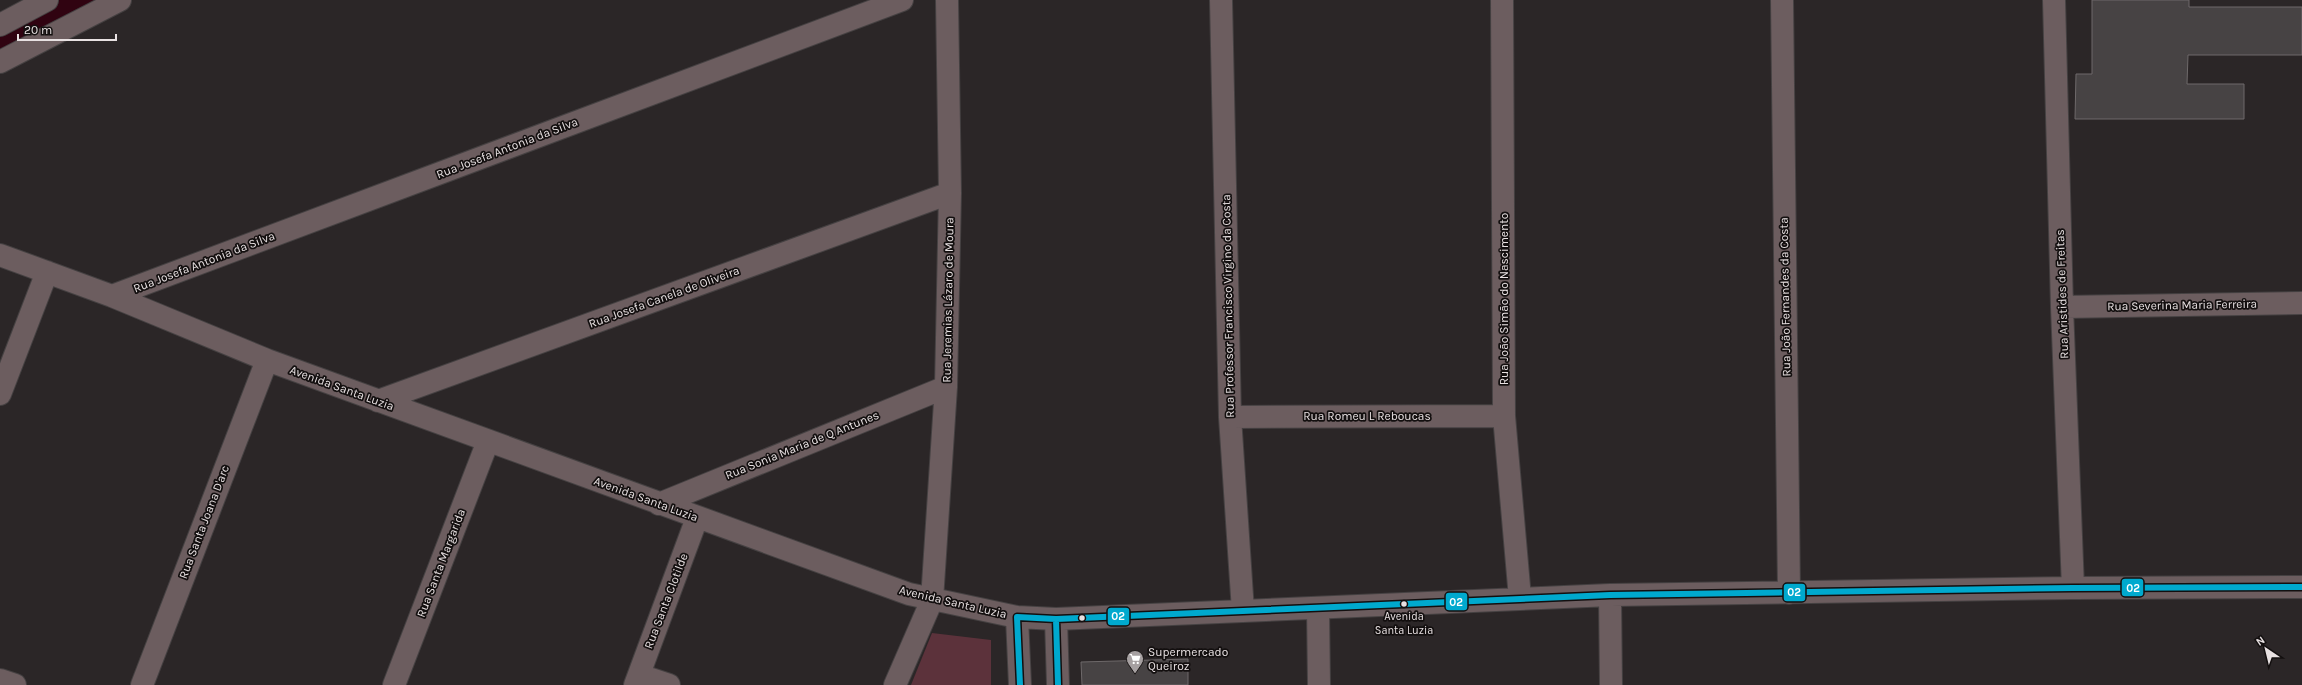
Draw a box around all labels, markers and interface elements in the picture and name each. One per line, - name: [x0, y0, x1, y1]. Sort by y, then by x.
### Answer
- scale bar: [18, 16, 116, 42]
- text: 20 m: [24, 23, 52, 37]
- street label: Rua Josefa Antonia da Silva: [434, 115, 580, 181]
- street label: Rua Professor Francisco Virgino da Costa: [1219, 194, 1237, 418]
- street label: Rua João Simão do Nascimento: [1497, 213, 1511, 385]
- street label: Rua Jeremias Lázaro de Moura: [940, 217, 956, 383]
- street label: Rua João Fernandes da Costa: [1777, 217, 1793, 377]
- street label: Rua Josefa Antonia da Silva: [131, 229, 277, 295]
- street label: Rua Aristides de Freitas: [2053, 229, 2071, 359]
- street label: Rua Josefa Canela de Oliveira: [587, 263, 741, 331]
- street label: Rua Severina Maria Ferreira: [2107, 297, 2257, 313]
- street label: Avenida Santa Luzia: [288, 363, 396, 413]
- street label: Rua Sonia Maria de Q Antunes: [723, 408, 881, 482]
- street label: Rua Romeu L Reboucas: [1303, 409, 1431, 423]
- street label: Rua Santa Joana D'arc: [176, 463, 232, 581]
- street label: Avenida Santa Luzia: [592, 474, 700, 524]
- street label: Rua Santa Margarida: [414, 507, 468, 619]
- street label: Rua Santa Clotilde: [641, 551, 691, 651]
- line badge: 02: [2121, 578, 2144, 597]
- text: 02: [2126, 582, 2140, 595]
- street label: Avenida Santa Luzia: [898, 583, 1008, 621]
- line badge: 02: [1783, 583, 1806, 602]
- text: 02: [1787, 586, 1801, 599]
- line badge: 02: [1445, 592, 1468, 611]
- text: 02: [1449, 596, 1463, 609]
- marker: Avenida Santa Luzia: [1399, 599, 1409, 609]
- line badge: 02: [1107, 607, 1130, 626]
- text: 02: [1111, 610, 1125, 623]
- place label: Avenida Santa Luzia: [1375, 610, 1433, 637]
- unlabelled marker: [1077, 613, 1087, 623]
- north arrow: [2246, 629, 2286, 669]
- text: N: [2254, 634, 2268, 649]
- place label: Supermercado Queiroz: [1148, 645, 1228, 673]
- supermarket icon: Supermercado Queiroz: [1125, 649, 1145, 674]

